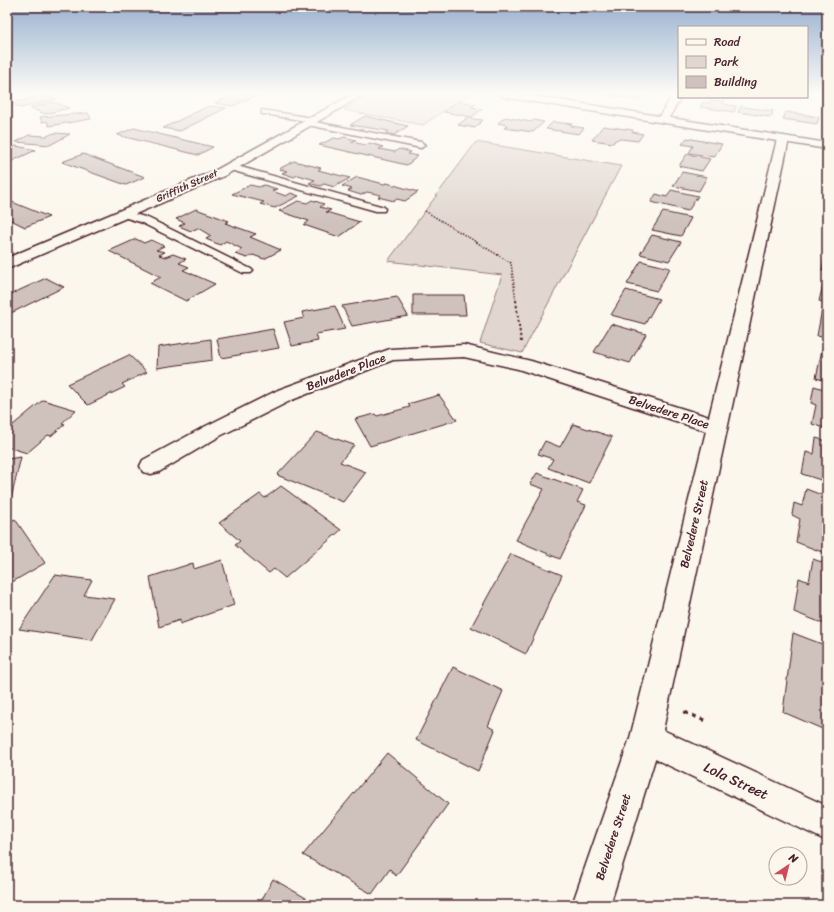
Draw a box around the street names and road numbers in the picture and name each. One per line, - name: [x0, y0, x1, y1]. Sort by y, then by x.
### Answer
- street label: Griffith Street: [153, 164, 222, 208]
- street label: Belvedere Place: [303, 347, 389, 397]
- street label: Belvedere Place: [626, 389, 712, 435]
- street label: Belvedere Street: [673, 478, 715, 570]
- street label: Lola Street: [699, 755, 773, 807]
- street label: Belvedere Street: [589, 791, 637, 883]

